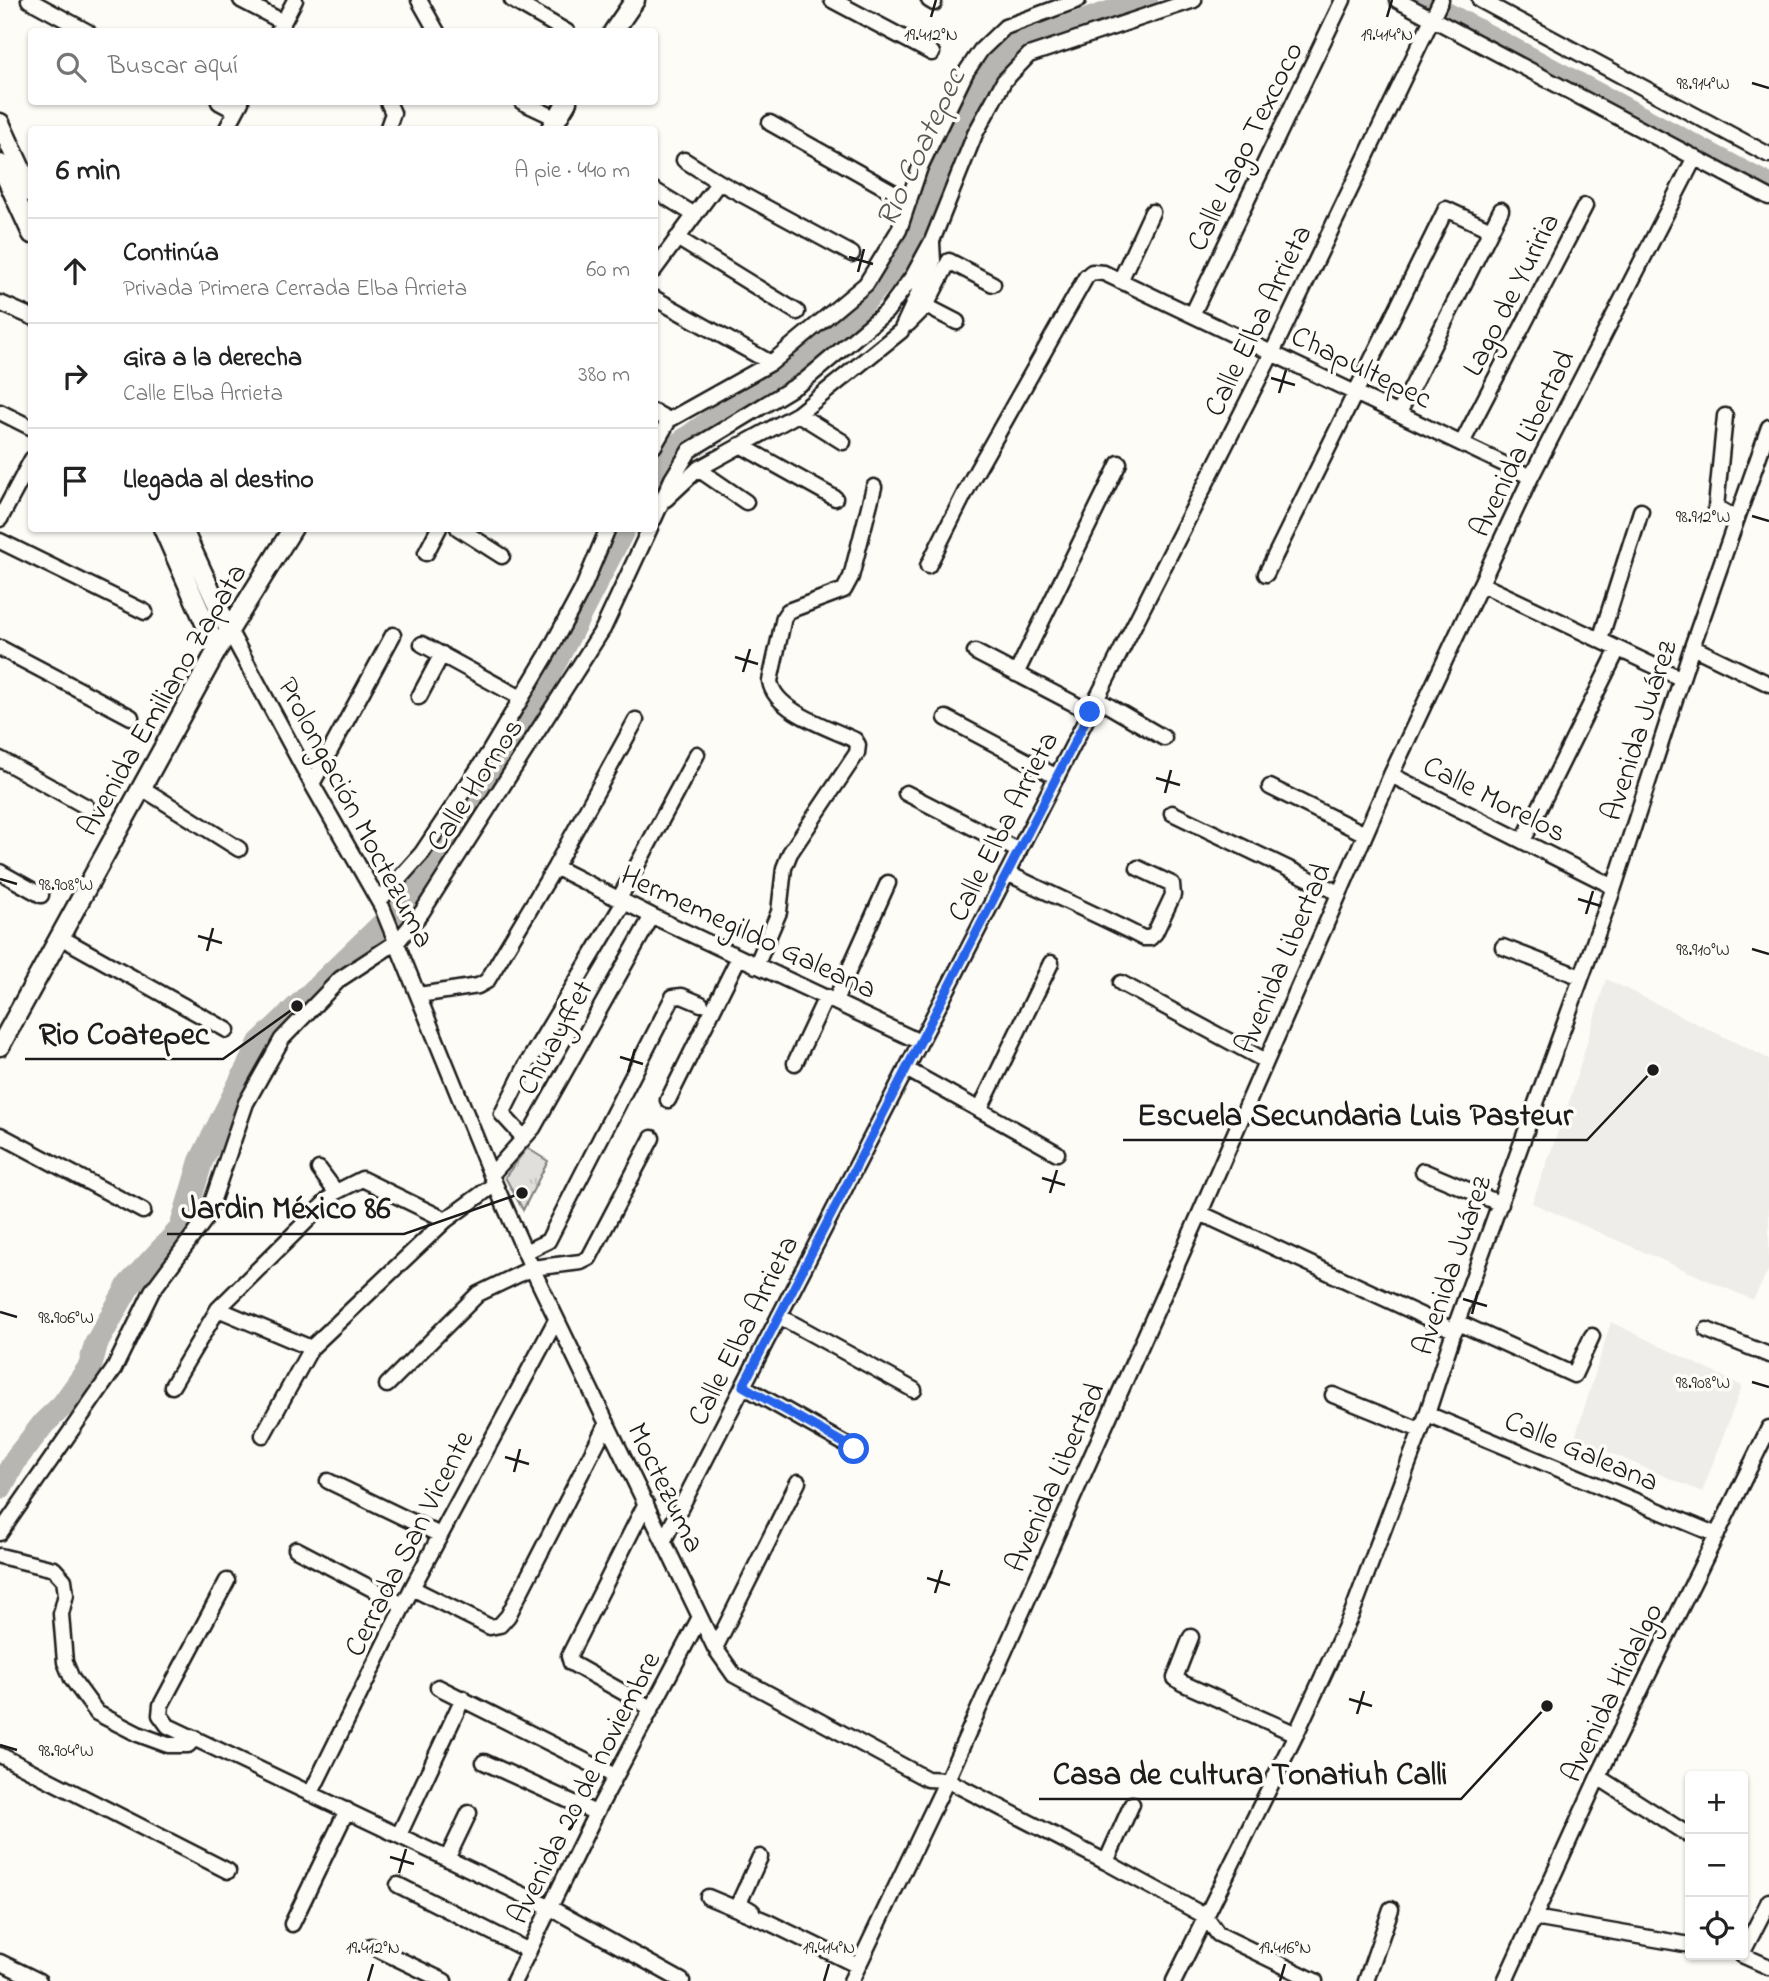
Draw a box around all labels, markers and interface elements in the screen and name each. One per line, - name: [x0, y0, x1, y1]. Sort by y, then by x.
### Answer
- text: 19.412°N: [904, 23, 958, 49]
- text: 19.414°N: [1361, 23, 1413, 49]
- search box: [28, 28, 658, 105]
- street label: Calle Lago Texcoco: [1177, 35, 1317, 260]
- icon: search: [52, 48, 90, 86]
- text: Buscar aquí: [108, 48, 238, 86]
- water label: Rio Coatepec: [865, 60, 980, 236]
- text: 98.914°W: [1676, 72, 1730, 98]
- text: 6 min: [56, 150, 120, 194]
- text: A pie · 440 m: [514, 155, 630, 188]
- street label: Lago de Yuriria: [1453, 206, 1573, 385]
- street label: Calle Elba Arrieta: [1194, 218, 1325, 425]
- text: Continúa: [123, 235, 219, 273]
- icon: ahead: [56, 252, 94, 290]
- text: 60 m: [586, 254, 630, 287]
- text: Privada Primera Cerrada Elba Arrieta: [123, 273, 467, 306]
- street label: Chapultepec: [1283, 316, 1439, 422]
- text: Gira a la derecha: [123, 340, 302, 378]
- street label: Avenida Libertad: [1459, 343, 1588, 545]
- icon: right: [56, 357, 94, 395]
- text: 380 m: [578, 359, 630, 392]
- text: Calle Elba Arrieta: [123, 378, 283, 411]
- icon: arrive: [56, 462, 94, 500]
- text: Llegada al destino: [123, 462, 314, 500]
- text: 98.912°W: [1676, 505, 1730, 531]
- street label: Avenida Emiliano Zapata: [67, 556, 260, 845]
- street label: Avenida Juárez: [1591, 635, 1691, 827]
- street label: Prolongación Moctezuma: [264, 670, 444, 957]
- route end: [1074, 696, 1105, 727]
- street label: Calle Hornos: [417, 710, 536, 861]
- street label: Calle Elba Arrieta: [938, 724, 1072, 930]
- street label: Calle Morelos: [1414, 746, 1573, 856]
- street label: Hermemegildo Galeana: [612, 855, 883, 1012]
- street label: Avenida Libertad: [1225, 857, 1345, 1061]
- text: 98.908°W: [39, 873, 93, 899]
- text: 98.910°W: [1676, 938, 1730, 964]
- street label: Chuayffet: [507, 973, 606, 1104]
- callout: Rio Coatepec: [25, 1006, 223, 1059]
- text: Rio Coatepec: [39, 1013, 210, 1060]
- callout: Escuela Secundaria Luis Pasteur: [1123, 1087, 1587, 1140]
- text: Escuela Secundaria Luis Pasteur: [1137, 1094, 1574, 1141]
- street label: Avenida Juárez: [1403, 1170, 1505, 1362]
- callout: Jardin México 86: [167, 1181, 404, 1234]
- text: Jardin México 86: [181, 1187, 391, 1234]
- street label: Calle Elba Arrieta: [678, 1228, 812, 1434]
- text: 98.906°W: [38, 1306, 94, 1332]
- text: 98.908°W: [1676, 1371, 1730, 1397]
- street label: Avenida Libertad: [995, 1376, 1118, 1580]
- street label: Calle Galeana: [1497, 1400, 1665, 1505]
- street label: Moctezuma: [614, 1416, 715, 1561]
- street label: Cerrada San Vicente: [335, 1423, 487, 1665]
- route start: [838, 1433, 869, 1464]
- street label: Avenida Hidalgo: [1551, 1596, 1676, 1791]
- street label: Avenida 20 de noviembre: [498, 1644, 674, 1932]
- text: 98.904°W: [38, 1739, 94, 1765]
- callout: Casa de cultura Tonatiuh Calli: [1039, 1746, 1461, 1799]
- text: Casa de cultura Tonatiuh Calli: [1053, 1753, 1447, 1800]
- map controls: [1685, 1771, 1748, 1960]
- button: +: [1685, 1771, 1748, 1834]
- button: −: [1685, 1834, 1748, 1897]
- button: locate: [1685, 1897, 1748, 1960]
- text: 19.412°N: [346, 1936, 400, 1962]
- text: 19.414°N: [803, 1936, 855, 1962]
- text: 19.416°N: [1259, 1936, 1311, 1962]

